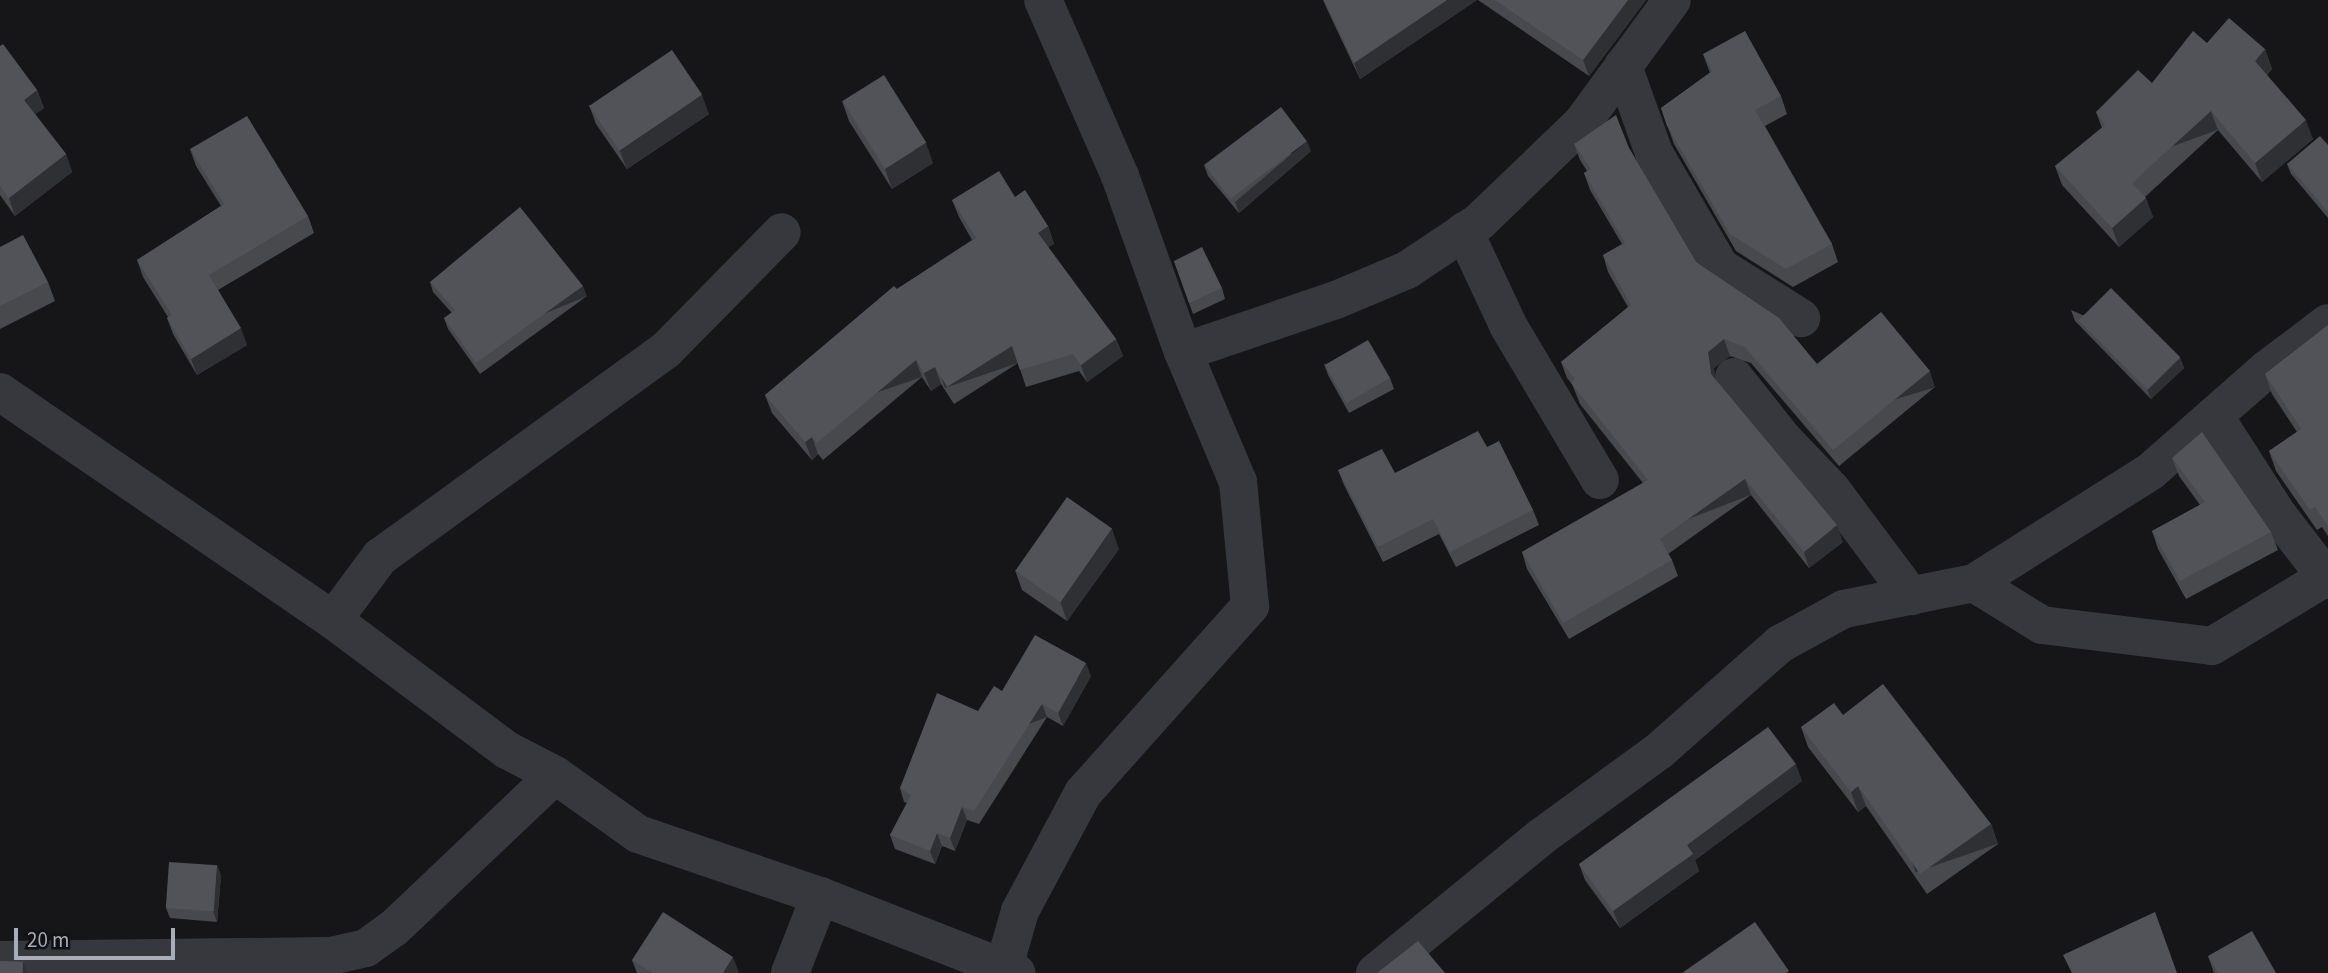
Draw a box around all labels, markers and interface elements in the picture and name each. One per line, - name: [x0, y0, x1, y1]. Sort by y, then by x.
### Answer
- scale bar: [18, 914, 178, 958]
- text: 20 m: [27, 925, 69, 955]

